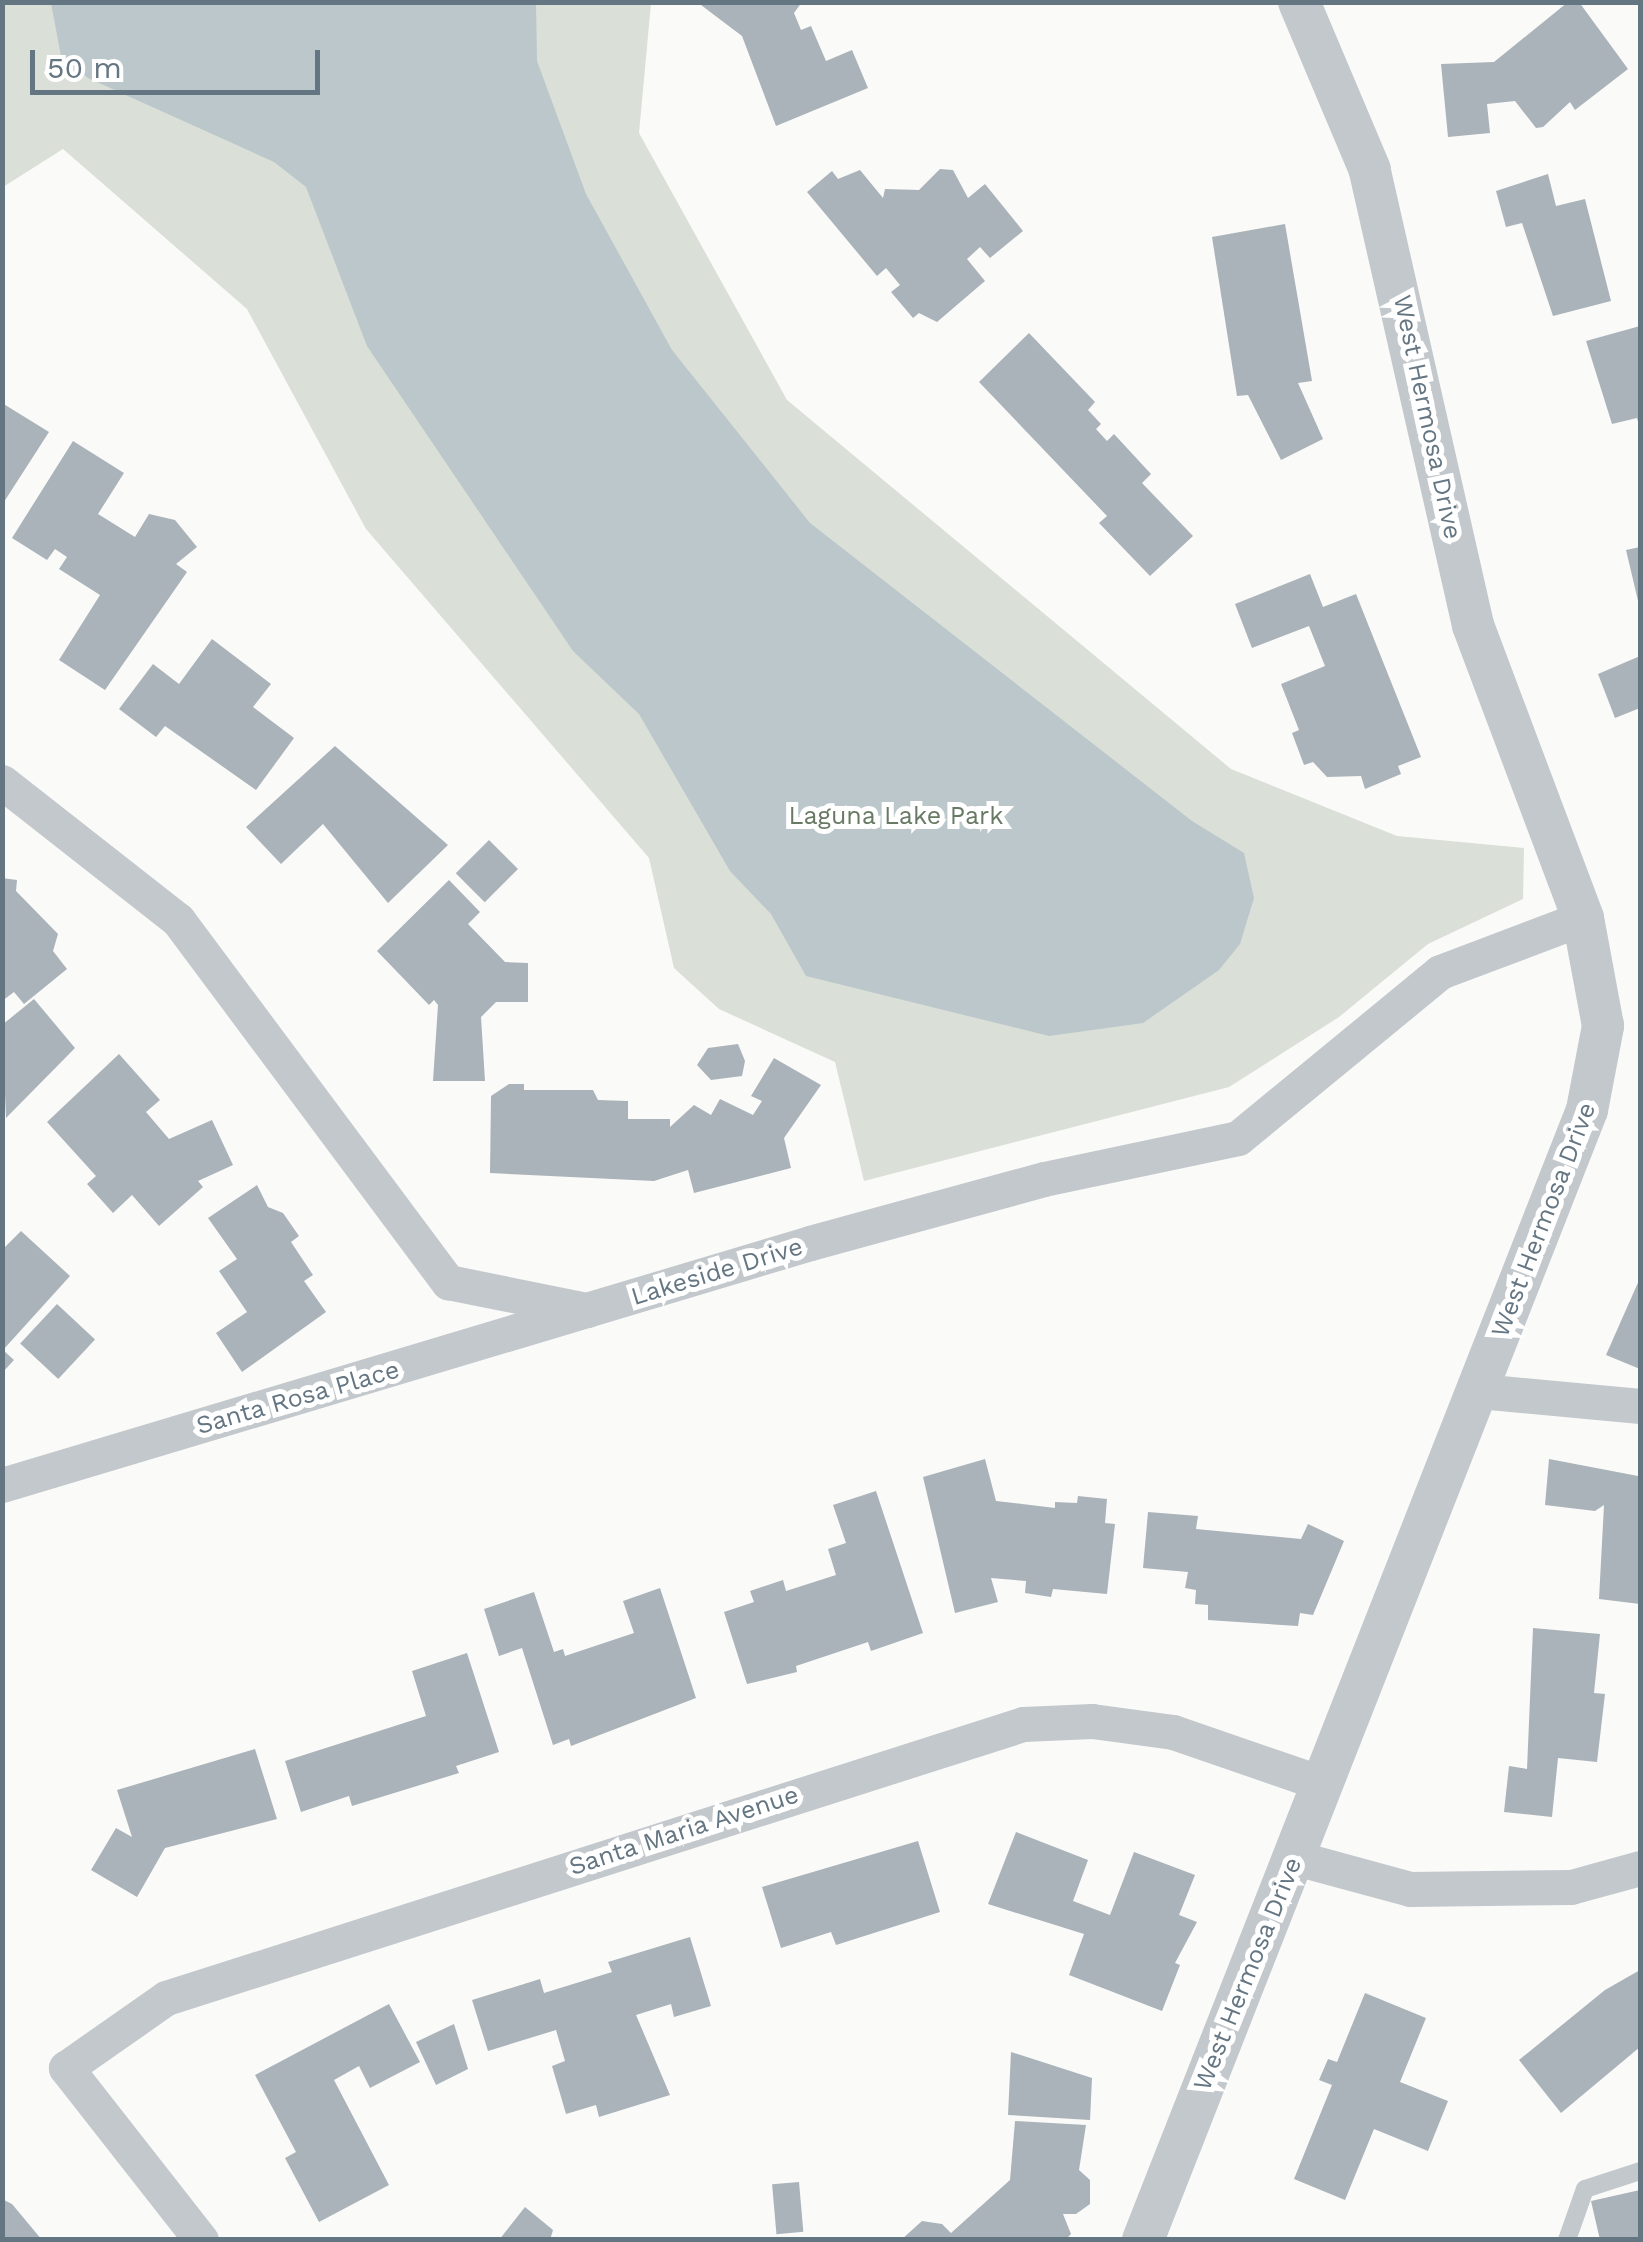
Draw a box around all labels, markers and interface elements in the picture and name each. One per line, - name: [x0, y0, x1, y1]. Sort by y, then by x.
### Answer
- scale bar: [35, 30, 325, 92]
- text: 50 m: [47, 50, 122, 85]
- street label: West Hermosa Drive: [1386, 292, 1468, 542]
- park label: Laguna Lake Park: [788, 801, 1004, 831]
- street label: West Hermosa Drive: [1485, 1098, 1603, 1342]
- street label: Lakeside Drive: [628, 1232, 806, 1312]
- street label: Santa Rosa Place: [193, 1355, 403, 1441]
- street label: Santa Maria Avenue: [564, 1779, 804, 1883]
- street label: West Hermosa Drive: [1187, 1853, 1309, 2095]

